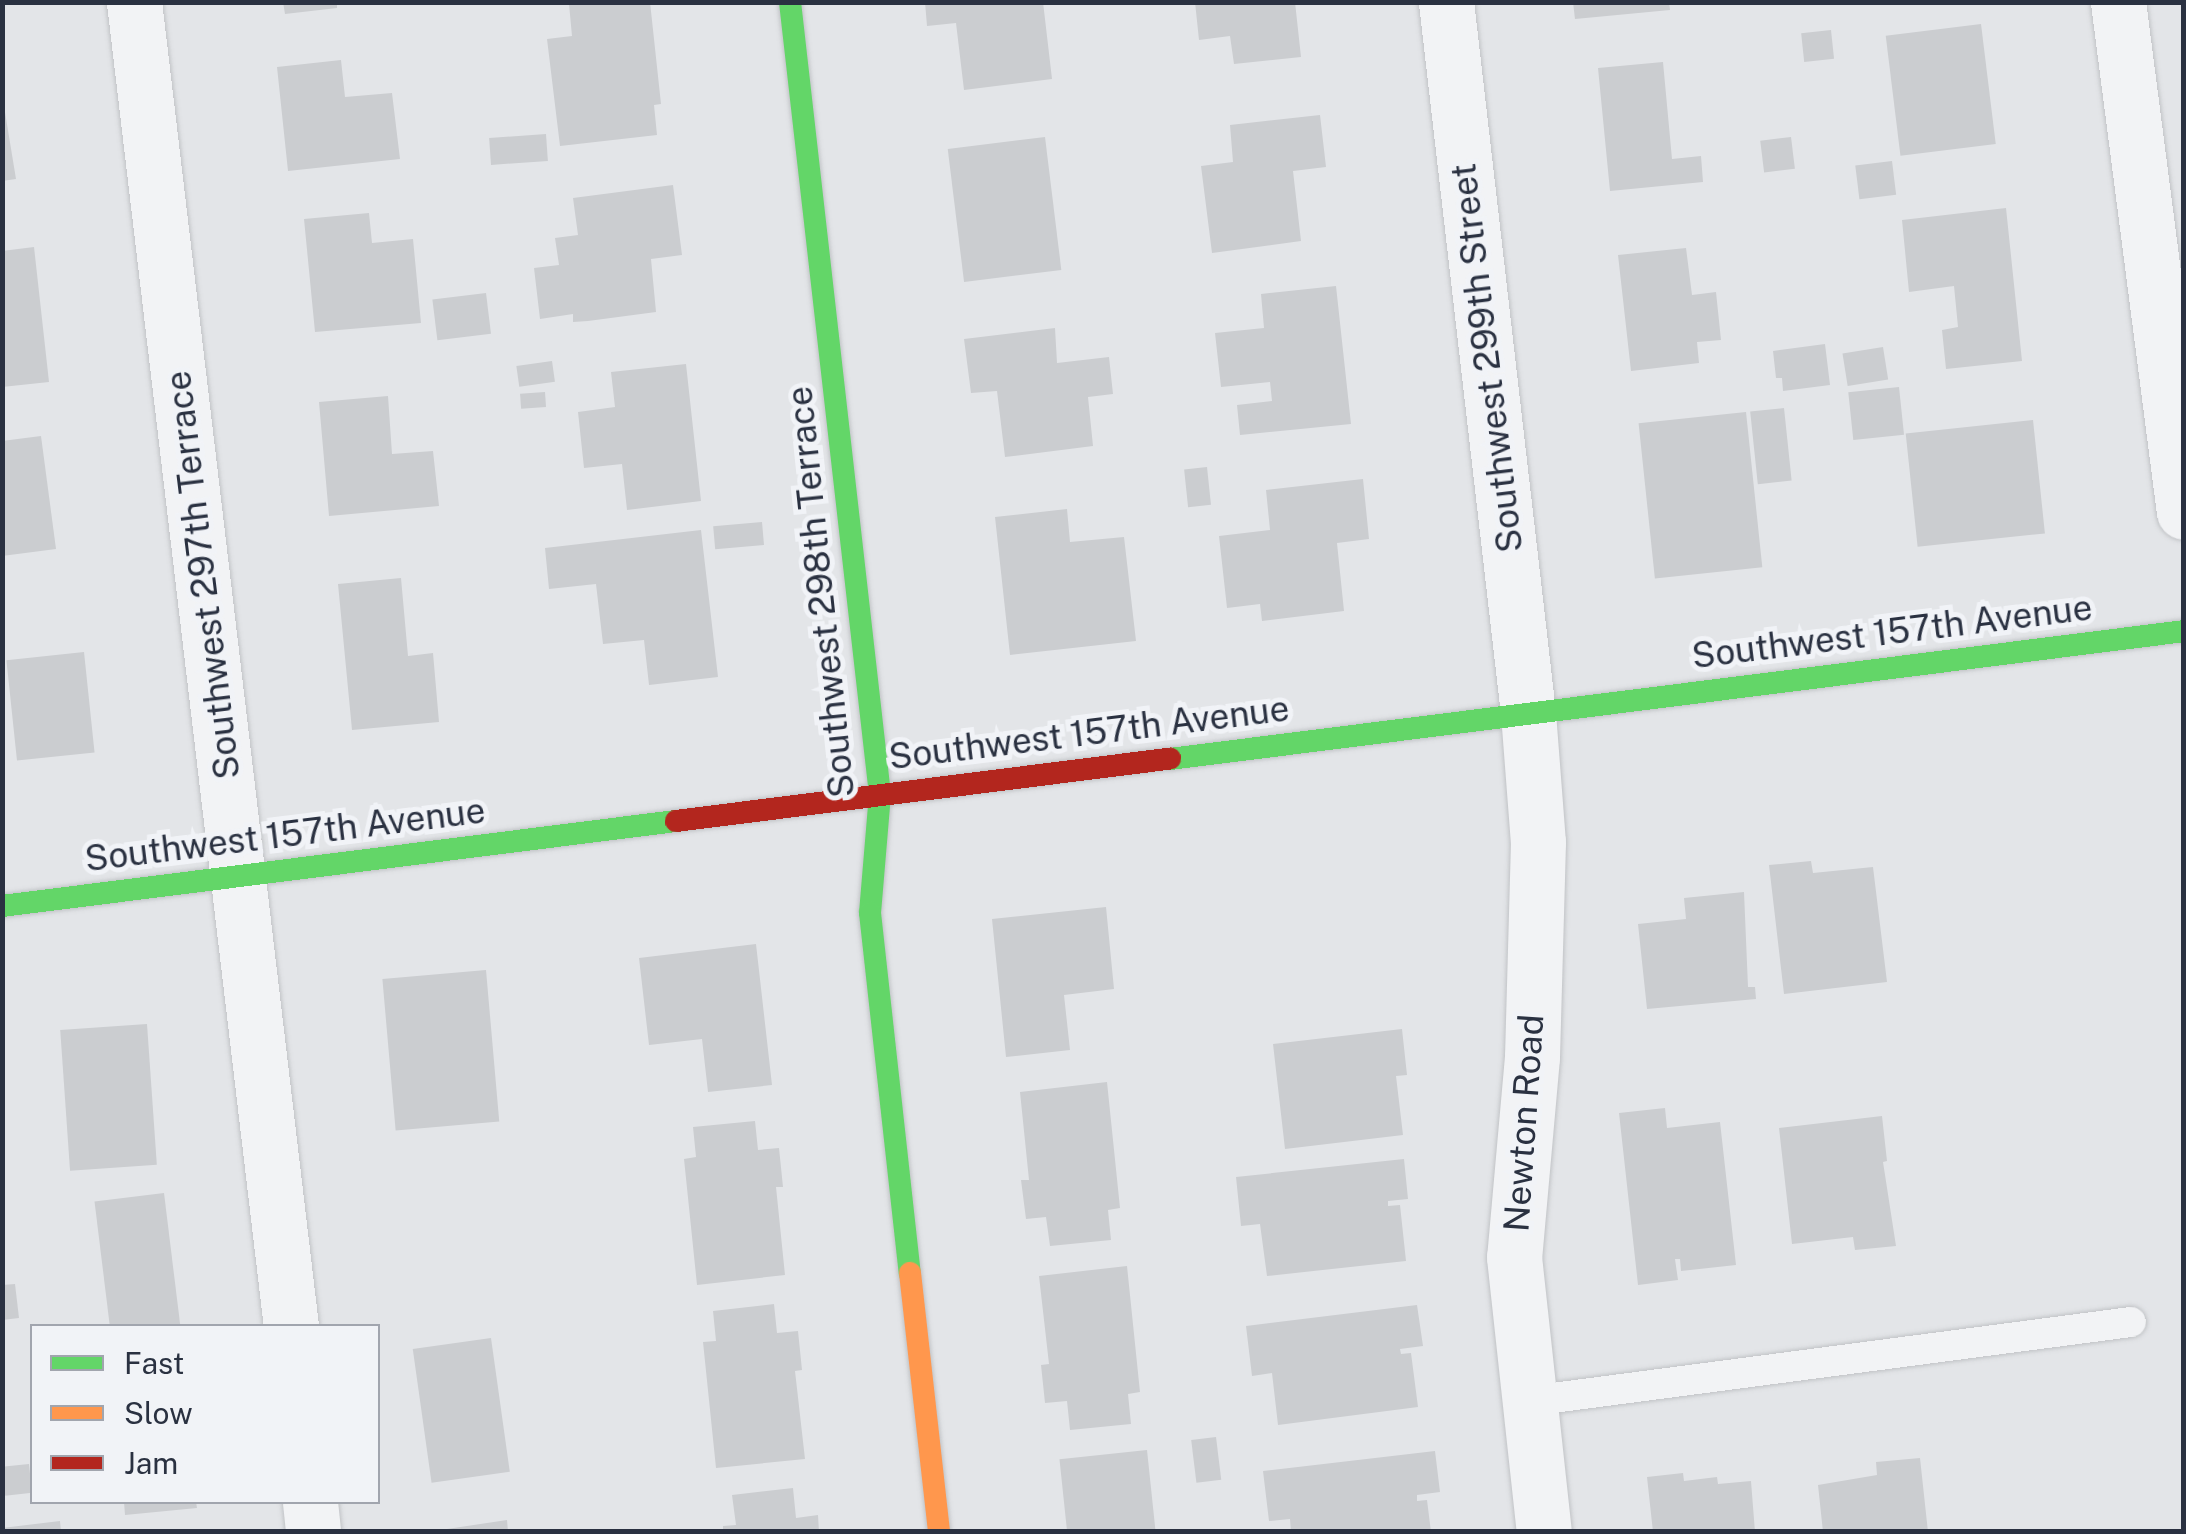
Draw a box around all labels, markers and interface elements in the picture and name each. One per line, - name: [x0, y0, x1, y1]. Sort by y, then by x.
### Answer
- street label: Southwest 299th Street: [1442, 161, 1532, 555]
- street label: Southwest 297th Terrace: [157, 368, 249, 782]
- street label: Southwest 298th Terrace: [779, 384, 863, 800]
- street label: Southwest 157th Avenue: [1689, 587, 2095, 677]
- street label: Southwest 157th Avenue: [886, 688, 1292, 778]
- street label: Southwest 157th Avenue: [82, 790, 488, 880]
- street label: Newton Road: [1495, 1013, 1553, 1233]
- legend: [30, 1324, 380, 1504]
- text: Fast: [124, 1345, 184, 1381]
- text: Slow: [124, 1395, 193, 1431]
- text: Jam: [124, 1445, 178, 1481]

